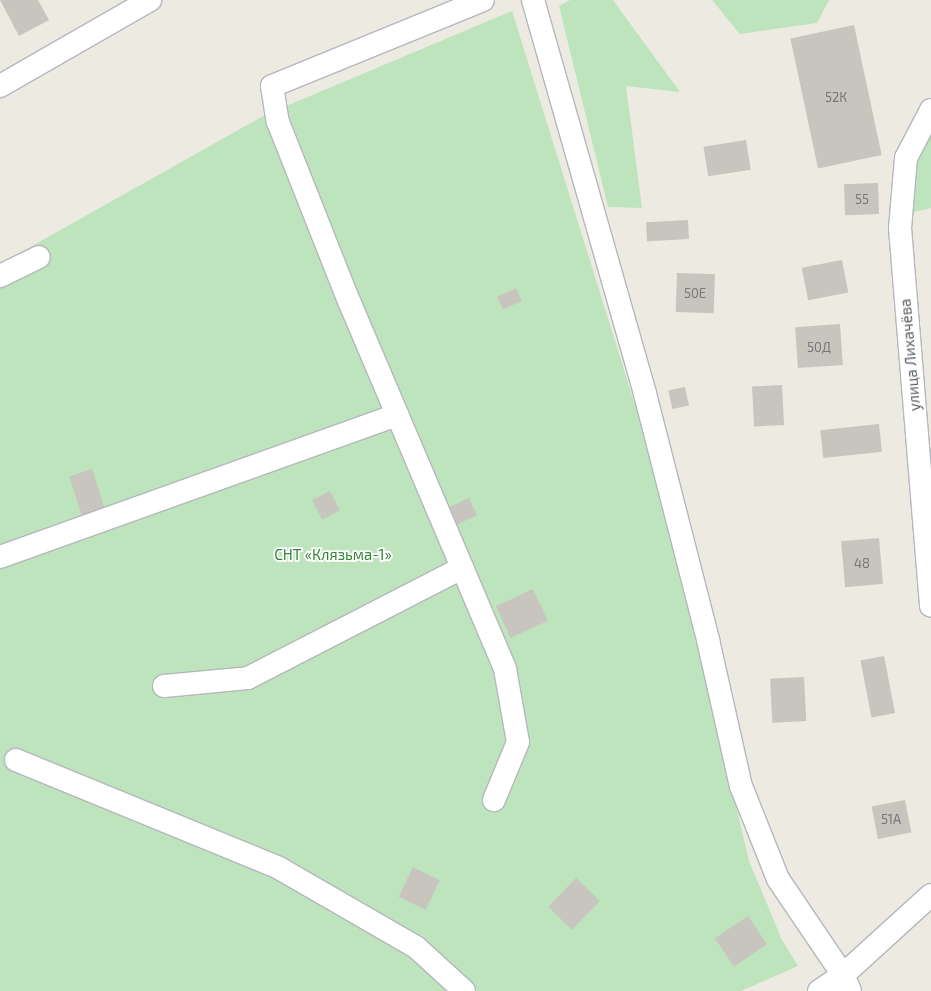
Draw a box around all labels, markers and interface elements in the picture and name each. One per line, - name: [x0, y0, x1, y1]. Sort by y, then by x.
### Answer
- house number: 52К: [825, 89, 847, 105]
- house number: 55: [855, 191, 869, 207]
- house number: 50Е: [684, 285, 706, 301]
- street label: улица Лихачёва: [896, 298, 924, 412]
- house number: 50Д: [807, 339, 831, 355]
- park label: СНТ «Клязьма-1»: [274, 546, 392, 564]
- house number: 48: [854, 555, 870, 571]
- house number: 51А: [881, 811, 901, 827]

